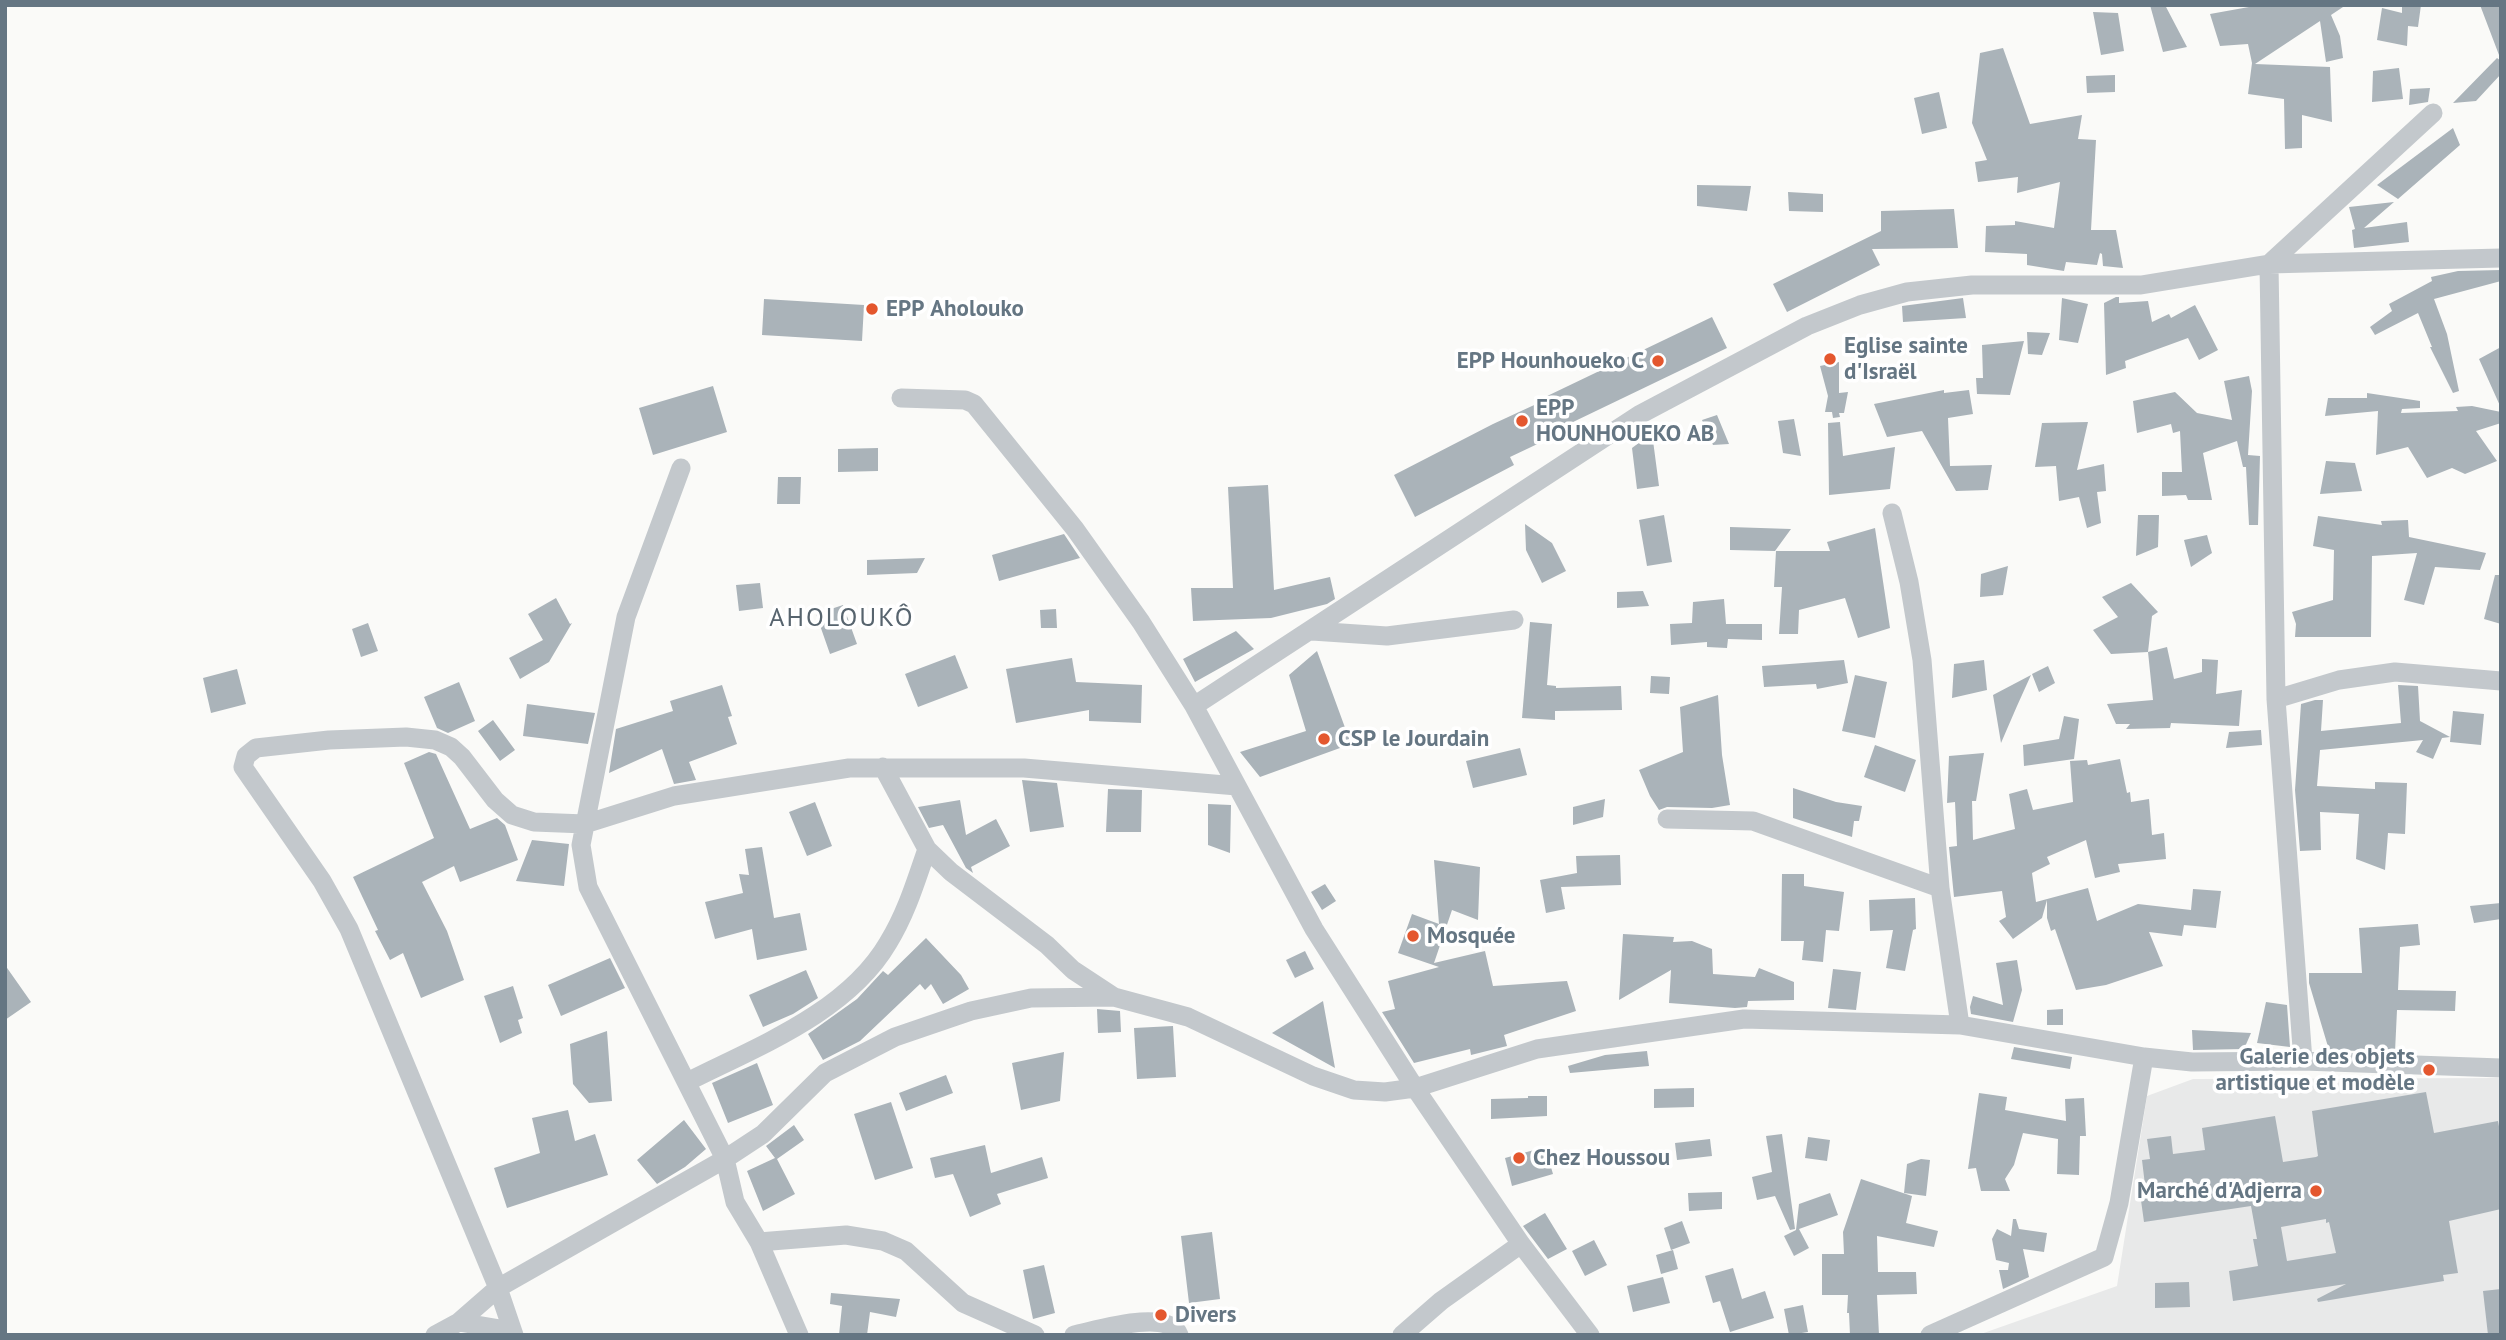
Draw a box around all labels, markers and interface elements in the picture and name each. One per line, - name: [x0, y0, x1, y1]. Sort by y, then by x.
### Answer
- place label: EPP Aholouko: [886, 295, 1024, 323]
- marker: EPP Aholouko: [864, 301, 880, 317]
- place label: Eglise sainte d'Israël: [1844, 332, 1968, 386]
- place label: EPP Hounhoueko C: [1457, 347, 1644, 375]
- marker: Eglise sainte d'Israël: [1822, 351, 1838, 367]
- marker: EPP Hounhoueko C: [1650, 353, 1666, 369]
- place label: EPP HOUNHOUEKO AB: [1536, 394, 1714, 448]
- marker: EPP HOUNHOUEKO AB: [1514, 413, 1530, 429]
- district label: AHOLOUKÔ: [770, 603, 914, 635]
- place label: CSP le Jourdain: [1338, 725, 1489, 753]
- marker: CSP le Jourdain: [1316, 731, 1332, 747]
- place label: Mosquée: [1427, 922, 1515, 950]
- marker: Mosquée: [1405, 928, 1421, 944]
- place label: Galerie des objets artistique et modèle: [2216, 1043, 2415, 1097]
- marker: Galerie des objets artistique et modèle: [2421, 1062, 2437, 1078]
- place label: Chez Houssou: [1533, 1144, 1670, 1172]
- marker: Chez Houssou: [1511, 1150, 1527, 1166]
- place label: Marché d'Adjerra: [2137, 1177, 2302, 1205]
- marker: Marché d'Adjerra: [2308, 1183, 2324, 1199]
- place label: Divers: [1175, 1301, 1236, 1329]
- marker: Divers: [1153, 1307, 1169, 1323]

